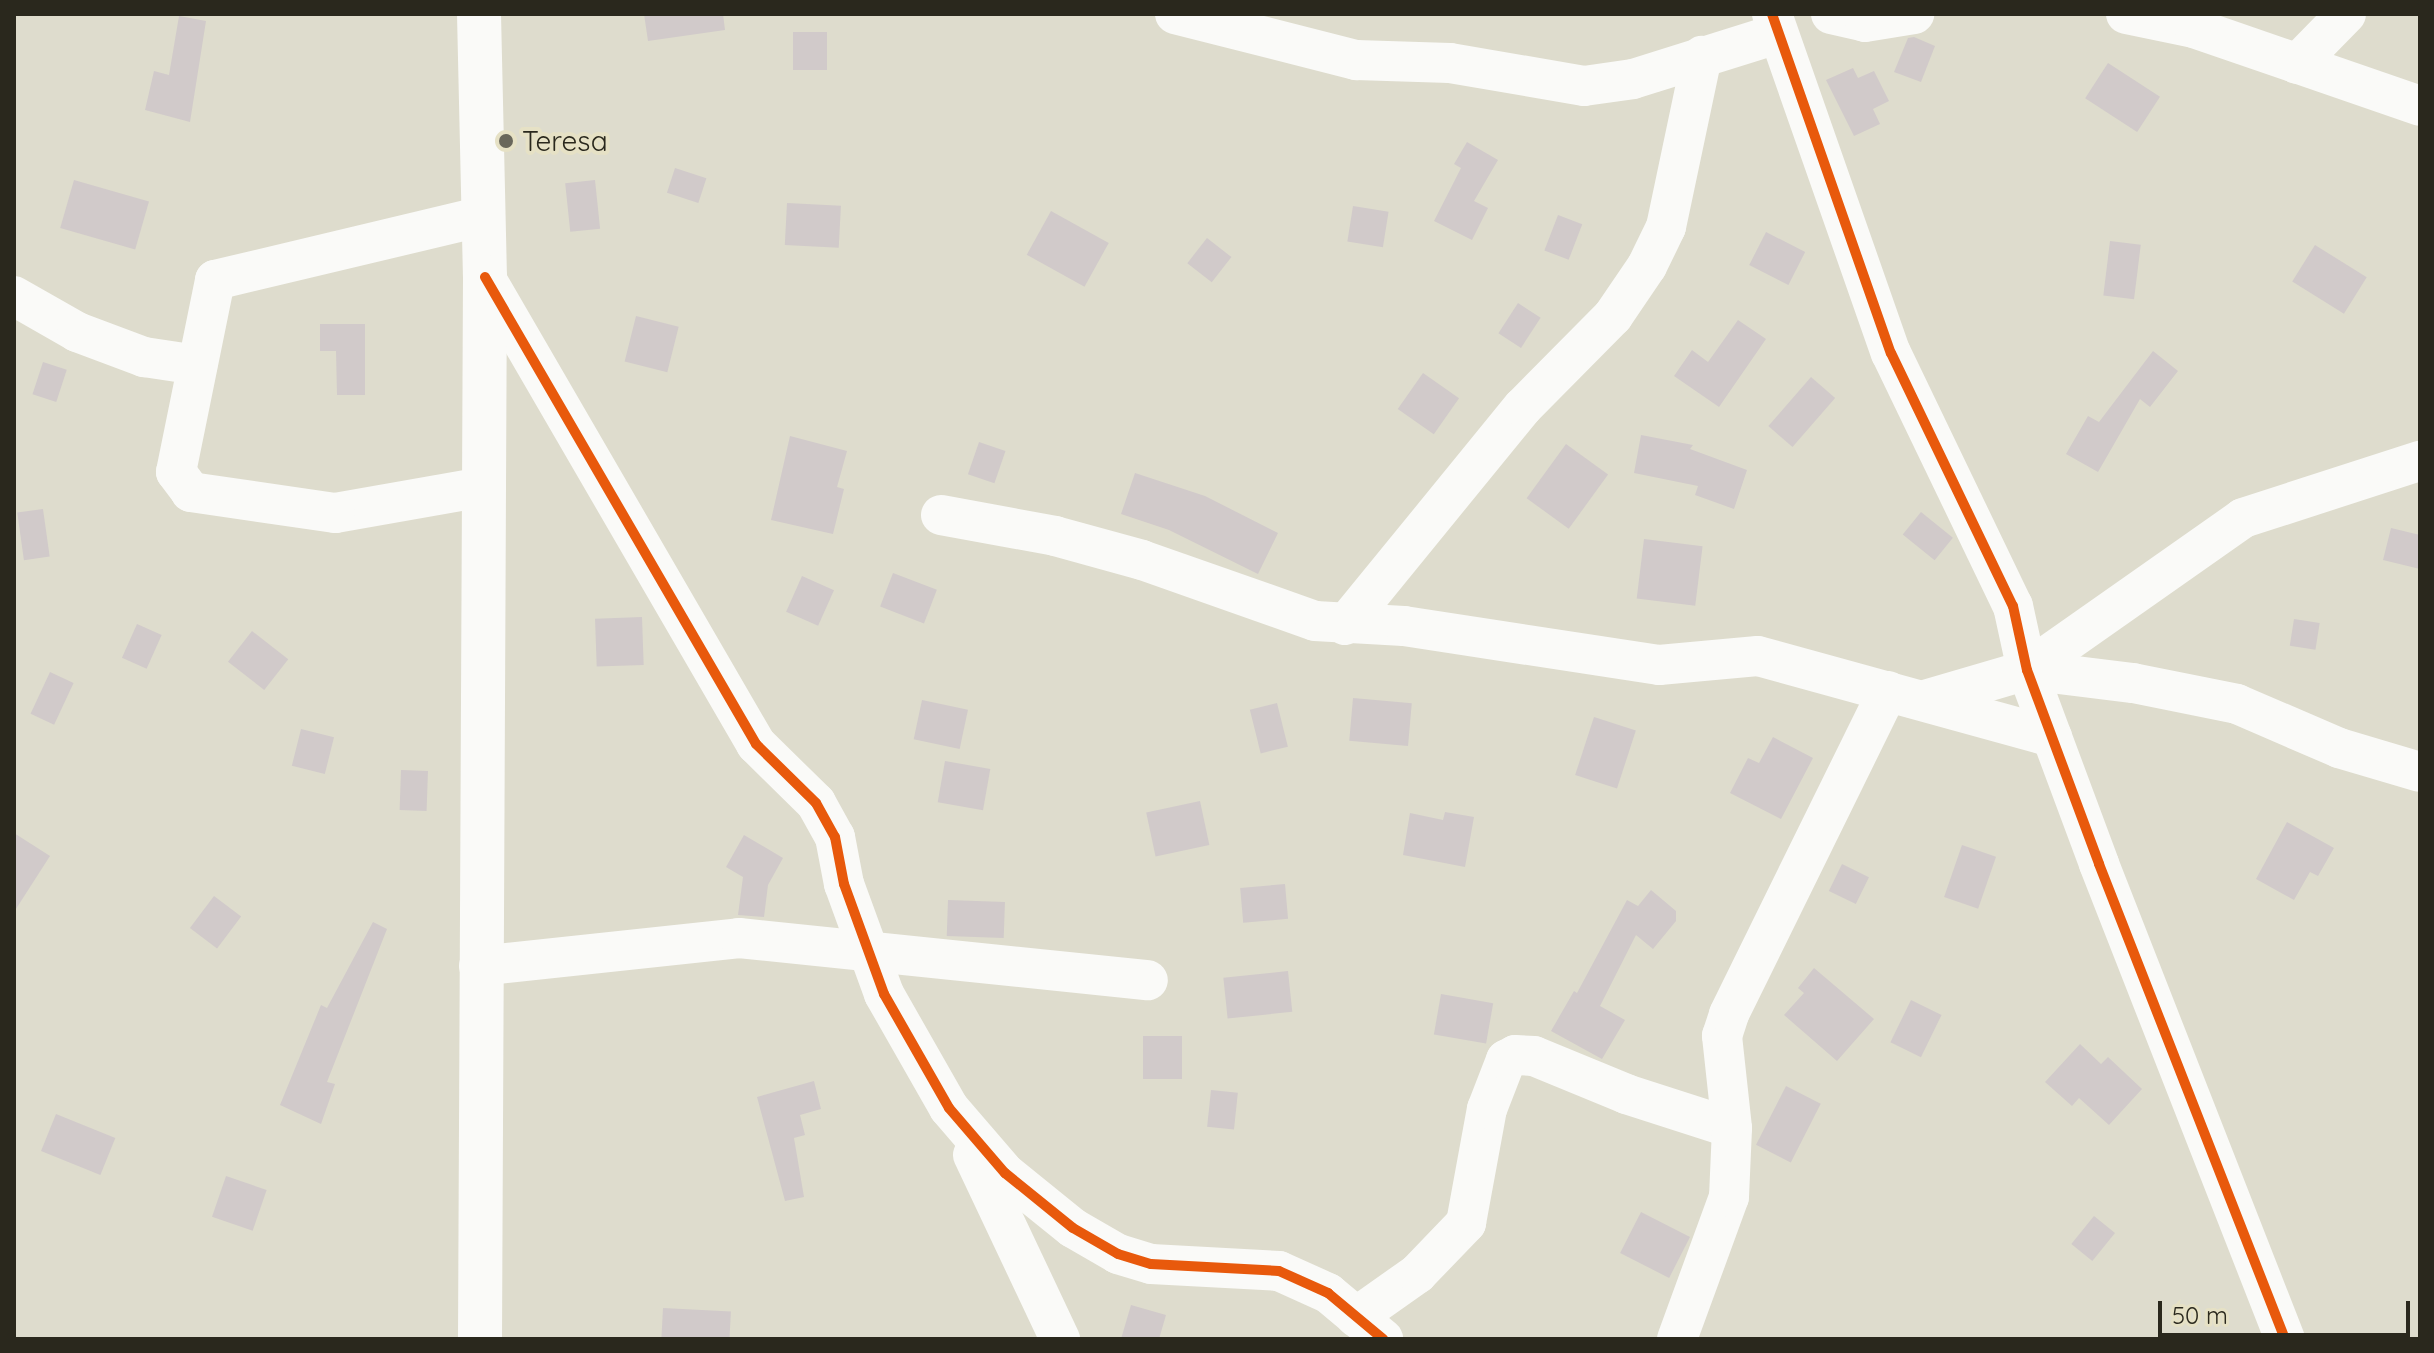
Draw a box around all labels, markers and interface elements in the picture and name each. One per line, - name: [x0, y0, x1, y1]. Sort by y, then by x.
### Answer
- place label: Teresa: [522, 124, 608, 158]
- marker: Teresa: [497, 132, 515, 150]
- scale bar: [2162, 1285, 2414, 1335]
- text: 50 m: [2172, 1300, 2228, 1330]

